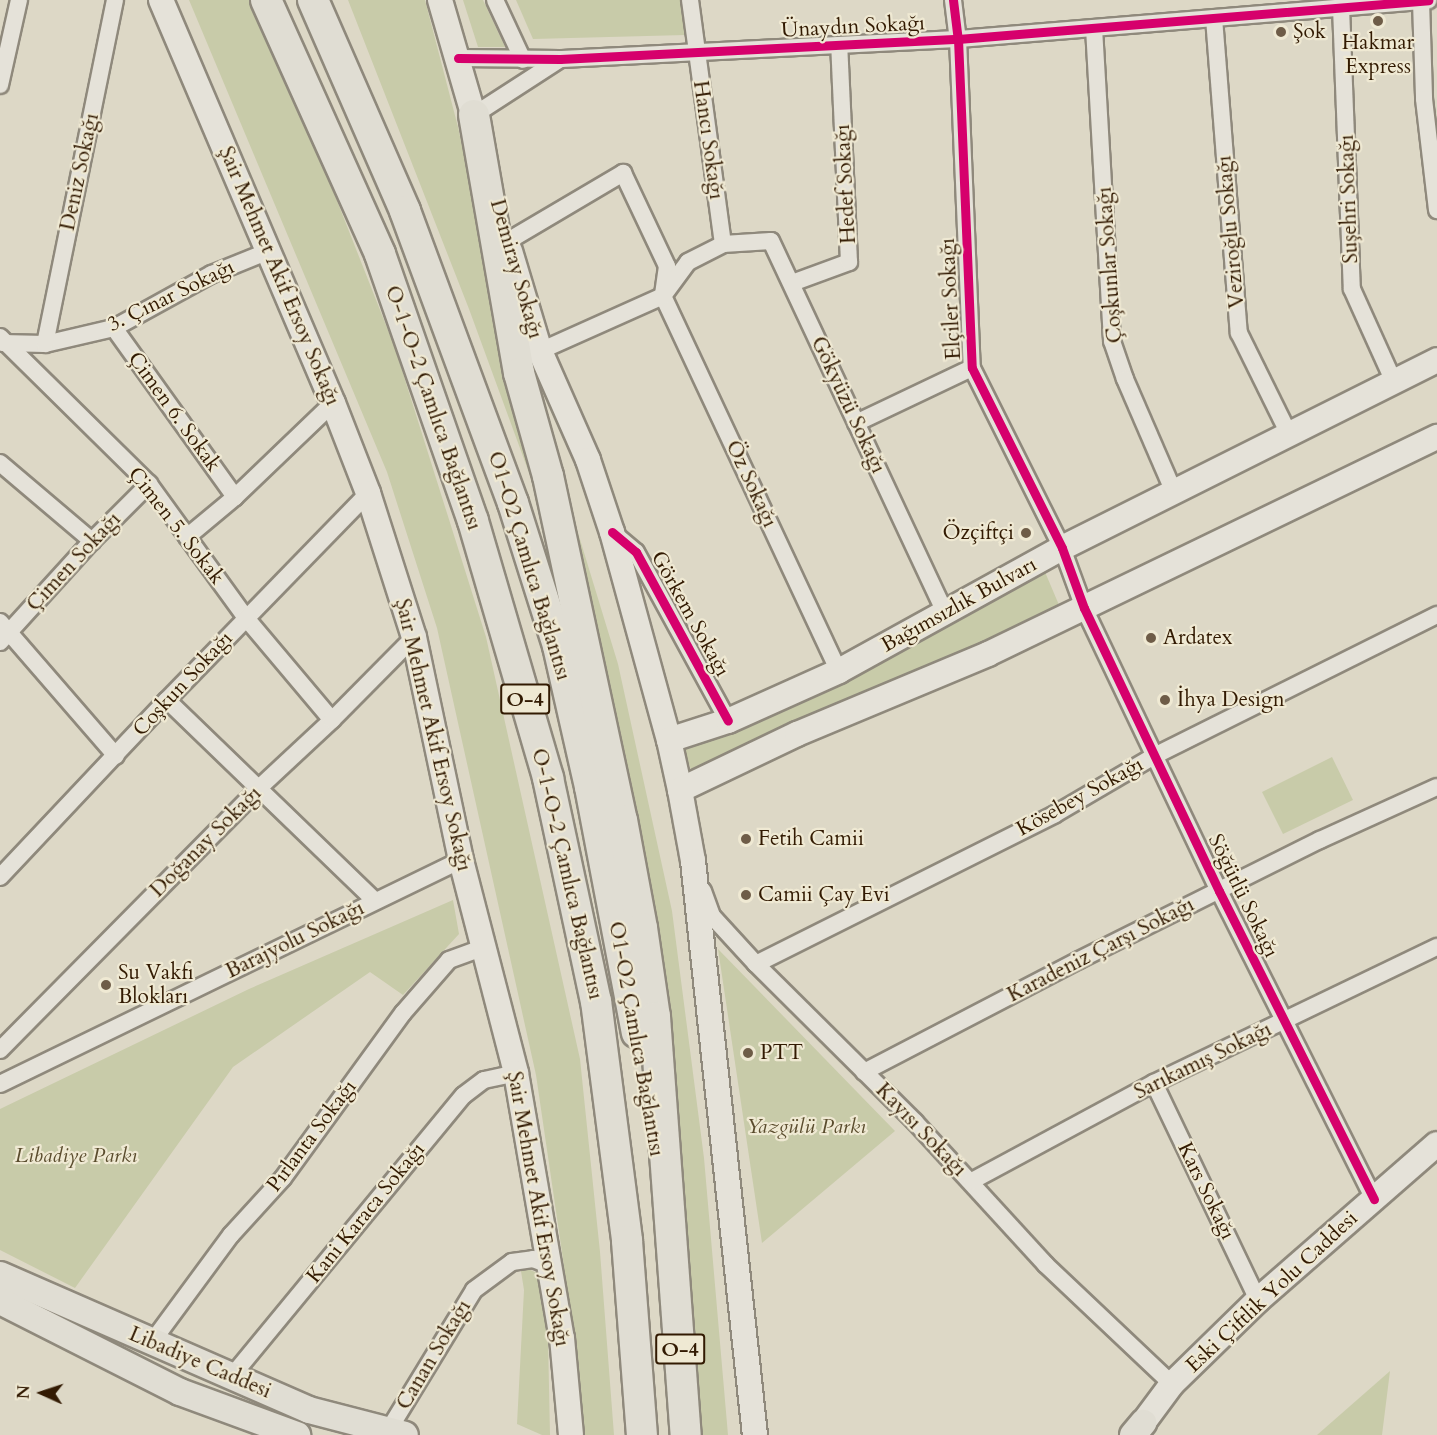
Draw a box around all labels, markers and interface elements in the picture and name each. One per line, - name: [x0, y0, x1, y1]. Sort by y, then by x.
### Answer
- street label: Ünaydın Sokağı: [781, 11, 925, 43]
- marker: Hakmar Express: [1371, 14, 1385, 28]
- place label: Şok: [1293, 19, 1326, 45]
- marker: Şok: [1274, 25, 1288, 39]
- place label: Hakmar Express: [1342, 30, 1414, 80]
- street label: Hancı Sokağı: [687, 79, 729, 201]
- street label: Deniz Sokağı: [55, 111, 105, 233]
- street label: Hedef Sokağı: [830, 124, 862, 244]
- street label: Suşehri Sokağı: [1334, 134, 1364, 264]
- street label: Şair Mehmet Akif Ersoy Sokağı: [213, 143, 345, 409]
- street label: Veziroğlu Sokağı: [1212, 154, 1250, 310]
- street label: Çoşkunlar Sokağı: [1092, 186, 1128, 344]
- street label: Demiray Sokağı: [484, 197, 548, 341]
- street label: Elçiler Sokağı: [935, 238, 967, 360]
- street label: 3. Çınar Sokağı: [104, 254, 238, 338]
- street label: O-1-O-2 Çamlıca Bağlantısı: [379, 282, 487, 534]
- street label: Gökyüzü Sokağı: [805, 333, 891, 477]
- street label: Çimen 6. Sokak: [122, 347, 226, 477]
- street label: Öz Sokağı: [720, 437, 782, 531]
- street label: O1-O2 Çamlıca Bağlantısı: [482, 448, 576, 684]
- street label: Çimen 5. Sokak: [122, 462, 230, 590]
- street label: Çimen Sokağı: [22, 507, 126, 617]
- place label: Özçiftçi: [942, 520, 1014, 546]
- marker: Özçiftçi: [1019, 526, 1033, 540]
- street label: Görkem Sokağı: [645, 547, 735, 681]
- street label: Bağımsızlık Bulvarı: [877, 552, 1041, 658]
- street label: Şair Mehmet Akif Ersoy Sokağı: [389, 596, 477, 874]
- place label: Ardatex: [1163, 625, 1232, 651]
- street label: Coşkun Sokağı: [128, 626, 238, 742]
- marker: Ardatex: [1144, 631, 1158, 645]
- road number: O-4: [500, 682, 550, 716]
- place label: İhya Design: [1177, 687, 1285, 713]
- marker: İhya Design: [1158, 693, 1172, 707]
- street label: O-1-O-2 Çamlıca Bağlantısı: [526, 746, 608, 1002]
- street label: Kösebey Sokağı: [1012, 752, 1148, 842]
- street label: Doğanay Sokağı: [145, 781, 267, 903]
- place label: Fetih Camii: [758, 826, 864, 852]
- street label: Söğütlü Sokağı: [1202, 830, 1284, 962]
- marker: Fetih Camii: [739, 832, 753, 846]
- place label: Camii Çay Evi: [758, 882, 890, 908]
- marker: Camii Çay Evi: [739, 888, 753, 902]
- street label: Karadeniz Çarşı Sokağı: [1003, 892, 1199, 1008]
- street label: Barajyolu Sokağı: [222, 896, 368, 984]
- street label: O1-O2 Çamlıca Bağlantısı: [603, 920, 669, 1158]
- place label: Su Vakfı Blokları: [118, 960, 194, 1010]
- marker: Su Vakfı Blokları: [99, 978, 113, 992]
- street label: Sarıkamış Sokağı: [1130, 1017, 1276, 1105]
- place label: PTT: [760, 1040, 803, 1066]
- marker: PTT: [741, 1046, 755, 1060]
- street label: Şair Mehmet Akif Ersoy Sokağı: [501, 1069, 575, 1349]
- street label: Pırlanta Sokağı: [262, 1075, 362, 1197]
- street label: Kayısı Sokağı: [870, 1078, 972, 1182]
- park label: Yazgülü Parkı: [746, 1114, 866, 1140]
- street label: Kani Karaca Sokağı: [302, 1138, 430, 1288]
- street label: Kars Sokağı: [1172, 1138, 1240, 1244]
- park label: Libadiye Parkı: [15, 1143, 137, 1169]
- street label: Eski Çiftlik Yolu Caddesi: [1181, 1206, 1363, 1378]
- street label: Canan Sokağı: [391, 1296, 477, 1414]
- street label: Libadiye Caddesi: [125, 1322, 275, 1404]
- road number: O-4: [654, 1332, 706, 1366]
- north arrow: [12, 1363, 72, 1423]
- text: N: [13, 1385, 35, 1400]

